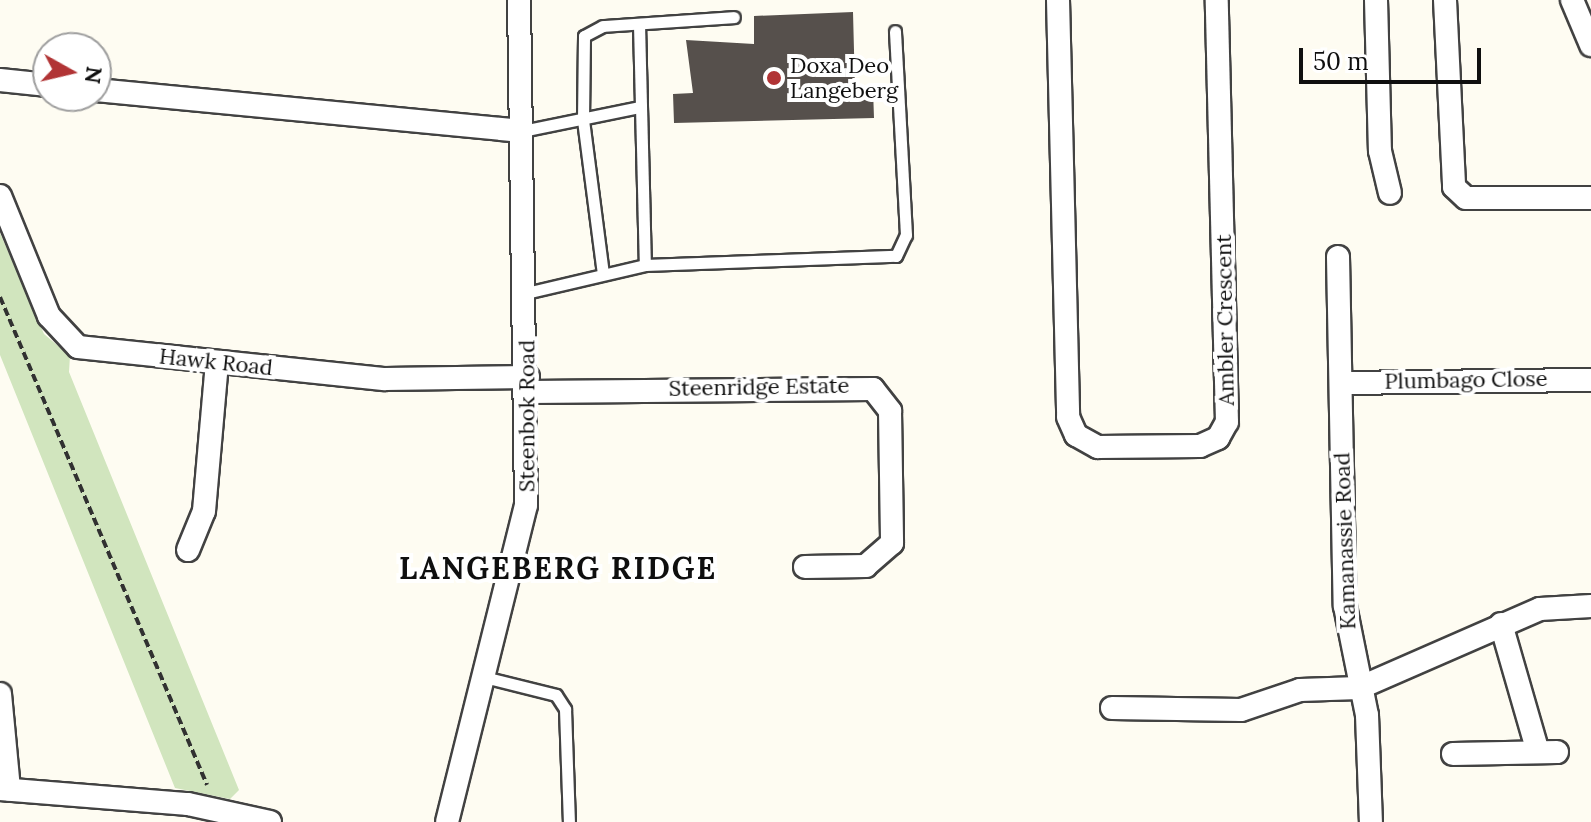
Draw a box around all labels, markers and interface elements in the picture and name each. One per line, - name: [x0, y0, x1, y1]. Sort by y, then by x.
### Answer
- north arrow: [32, 32, 112, 112]
- scale bar: [1303, 32, 1485, 82]
- text: 50 m: [1313, 46, 1369, 77]
- place label: Doxa Deo Langeberg: [790, 52, 898, 104]
- text: N: [79, 65, 109, 85]
- marker: Doxa Deo Langeberg: [765, 69, 783, 87]
- street label: Ambler Crescent: [1210, 234, 1240, 406]
- street label: Steenbok Road: [514, 340, 540, 492]
- street label: Hawk Road: [158, 343, 274, 381]
- street label: Plumbago Close: [1384, 365, 1548, 395]
- street label: Steenridge Estate: [668, 372, 850, 402]
- street label: Kamanassie Road: [1329, 452, 1361, 630]
- district label: LANGEBERG RIDGE: [399, 550, 717, 586]

